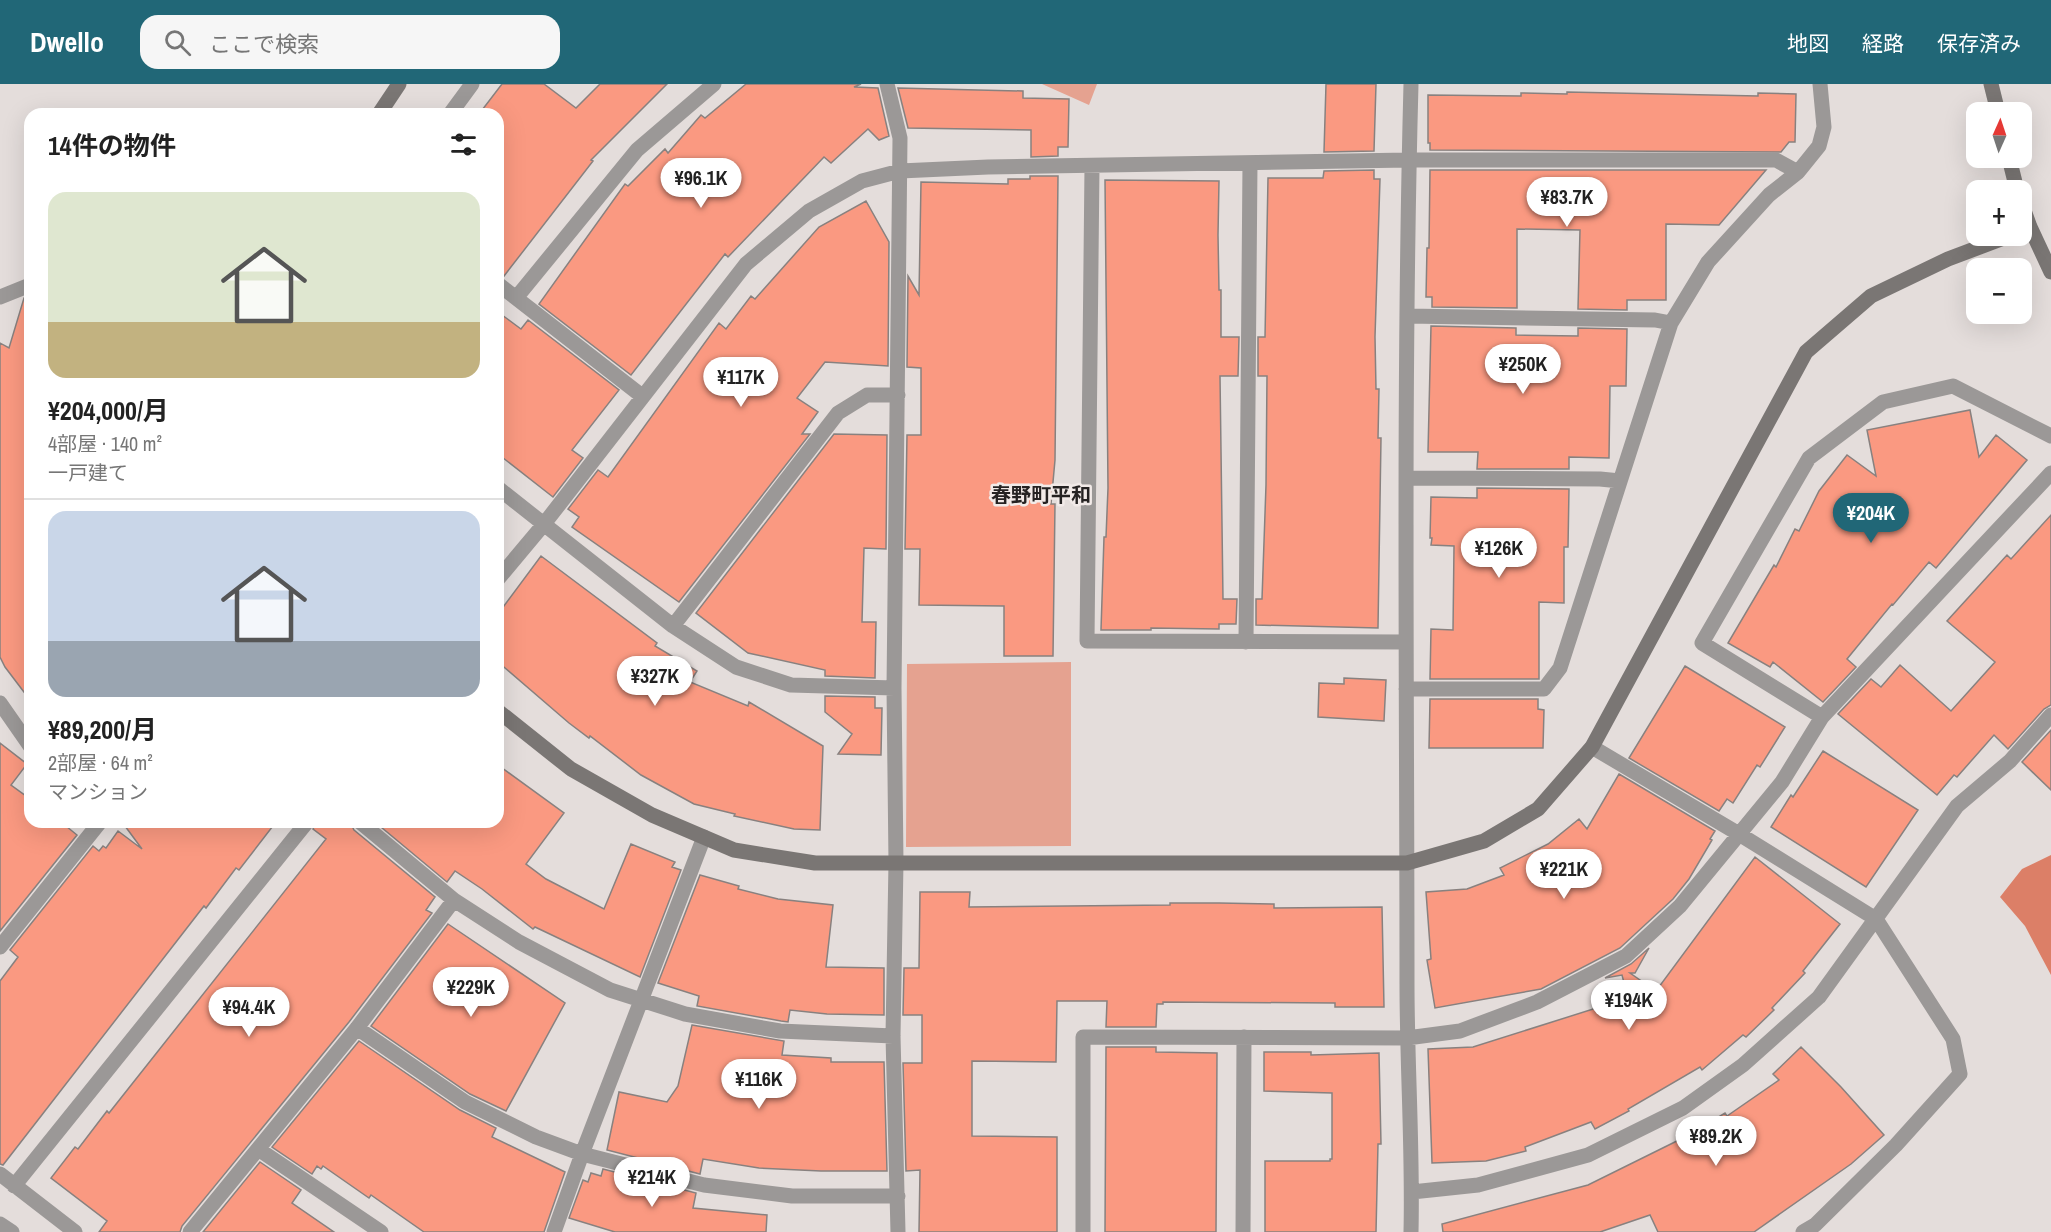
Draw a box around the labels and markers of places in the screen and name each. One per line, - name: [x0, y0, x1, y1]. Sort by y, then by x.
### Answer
- pin: ¥96.1K: [652, 158, 750, 209]
- pin: ¥83.7K: [1518, 177, 1616, 228]
- pin: ¥250K: [1481, 344, 1565, 395]
- pin: ¥117K: [699, 357, 783, 408]
- pin: ¥204K: [1829, 493, 1913, 544]
- pin: ¥126K: [1457, 528, 1541, 579]
- pin: ¥327K: [613, 656, 697, 707]
- pin: ¥221K: [1522, 849, 1606, 900]
- pin: ¥229K: [429, 967, 513, 1018]
- pin: ¥194K: [1587, 980, 1671, 1031]
- pin: ¥94.4K: [200, 987, 298, 1038]
- pin: ¥116K: [717, 1059, 801, 1110]
- pin: ¥89.2K: [1667, 1116, 1765, 1167]
- pin: ¥214K: [610, 1157, 694, 1208]

